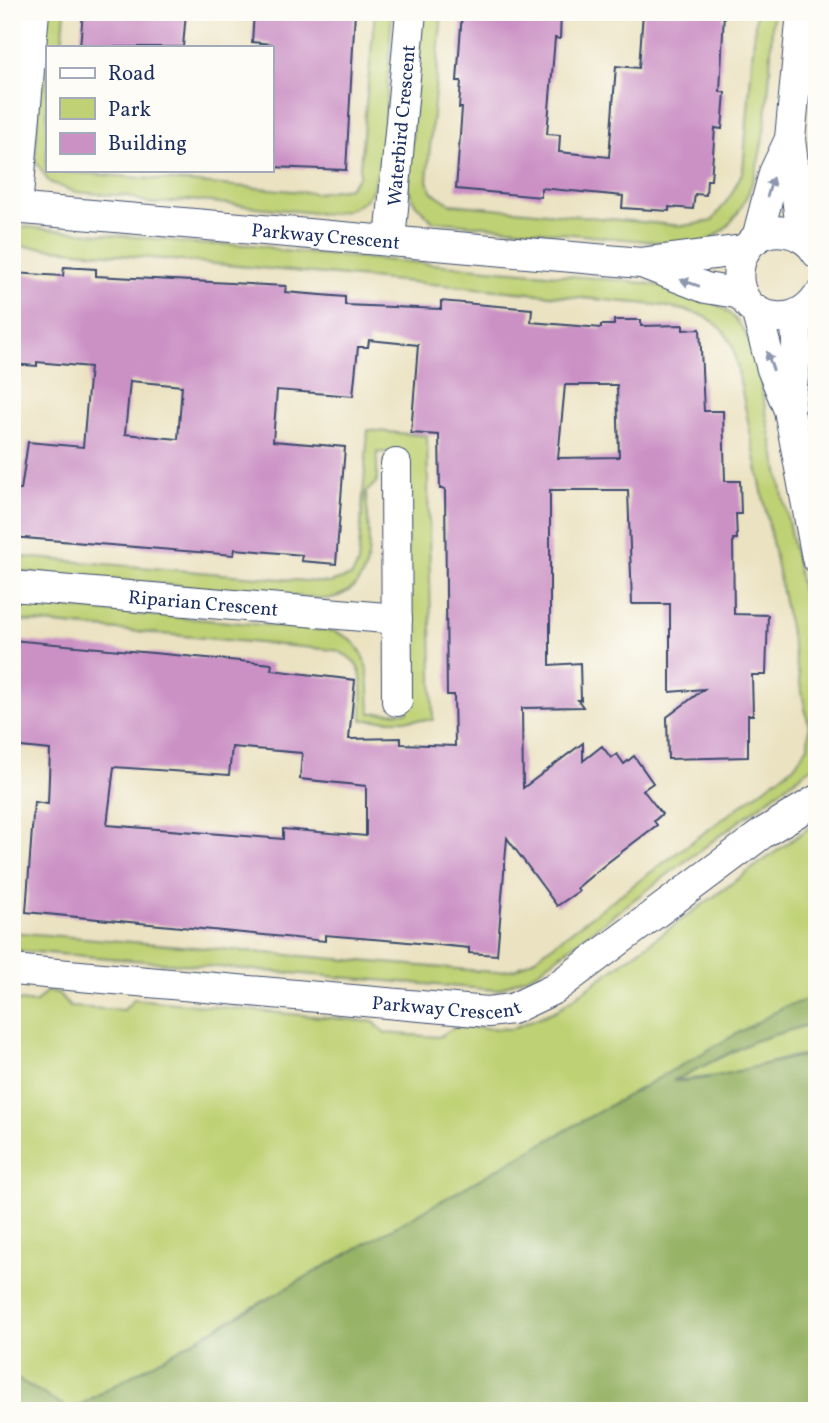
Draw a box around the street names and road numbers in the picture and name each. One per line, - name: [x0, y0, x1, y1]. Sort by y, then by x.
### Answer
- street label: Waterbird Crescent: [382, 43, 423, 208]
- street label: Parkway Crescent: [250, 218, 401, 257]
- street label: Riparian Crescent: [127, 585, 280, 624]
- street label: Parkway Crescent: [371, 991, 526, 1027]

